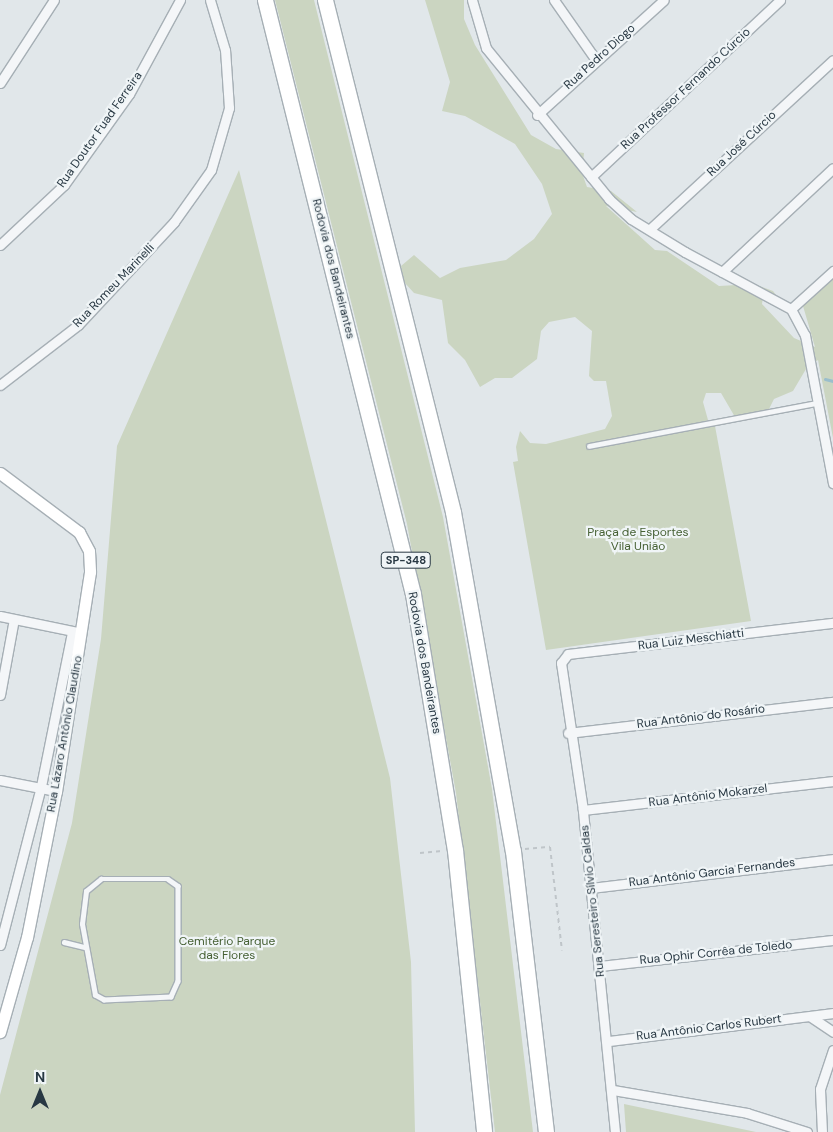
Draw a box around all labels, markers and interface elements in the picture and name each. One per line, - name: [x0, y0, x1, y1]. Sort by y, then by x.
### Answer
- street label: Rua Pedro Diogo: [561, 21, 639, 93]
- street label: Rua Professor Fernando Cúrcio: [618, 25, 754, 153]
- street label: Rua Doutor Fuad Ferreira: [54, 69, 146, 191]
- street label: Rua José Cúrcio: [704, 108, 780, 180]
- street label: Rodovia dos Bandeirantes: [309, 197, 357, 341]
- street label: Rua Romeu Marinelli: [70, 241, 158, 331]
- park label: Praça de Esportes Vila União: [587, 526, 689, 554]
- road number: SP-348: [380, 552, 432, 568]
- street label: Rodovia dos Bandeirantes: [404, 591, 444, 735]
- street label: Rua Luiz Meschiatti: [637, 626, 745, 654]
- street label: Rua Lázaro Antônio Claudino: [44, 655, 86, 813]
- street label: Rua Antônio do Rosário: [636, 702, 766, 732]
- street label: Rua Antônio Mokarzel: [648, 782, 768, 810]
- street label: Rua Seresteiro Sílvio Caldas: [578, 824, 608, 978]
- street label: Rua Antônio Garcia Fernandes: [628, 856, 796, 890]
- park label: Cemitério Parque das Flores: [179, 935, 275, 963]
- street label: Rua Ophir Corrêa de Toledo: [639, 938, 793, 968]
- street label: Rua Antônio Carlos Rubert: [635, 1012, 783, 1044]
- north arrow: [15, 1067, 65, 1117]
- text: N: [35, 1068, 45, 1086]

